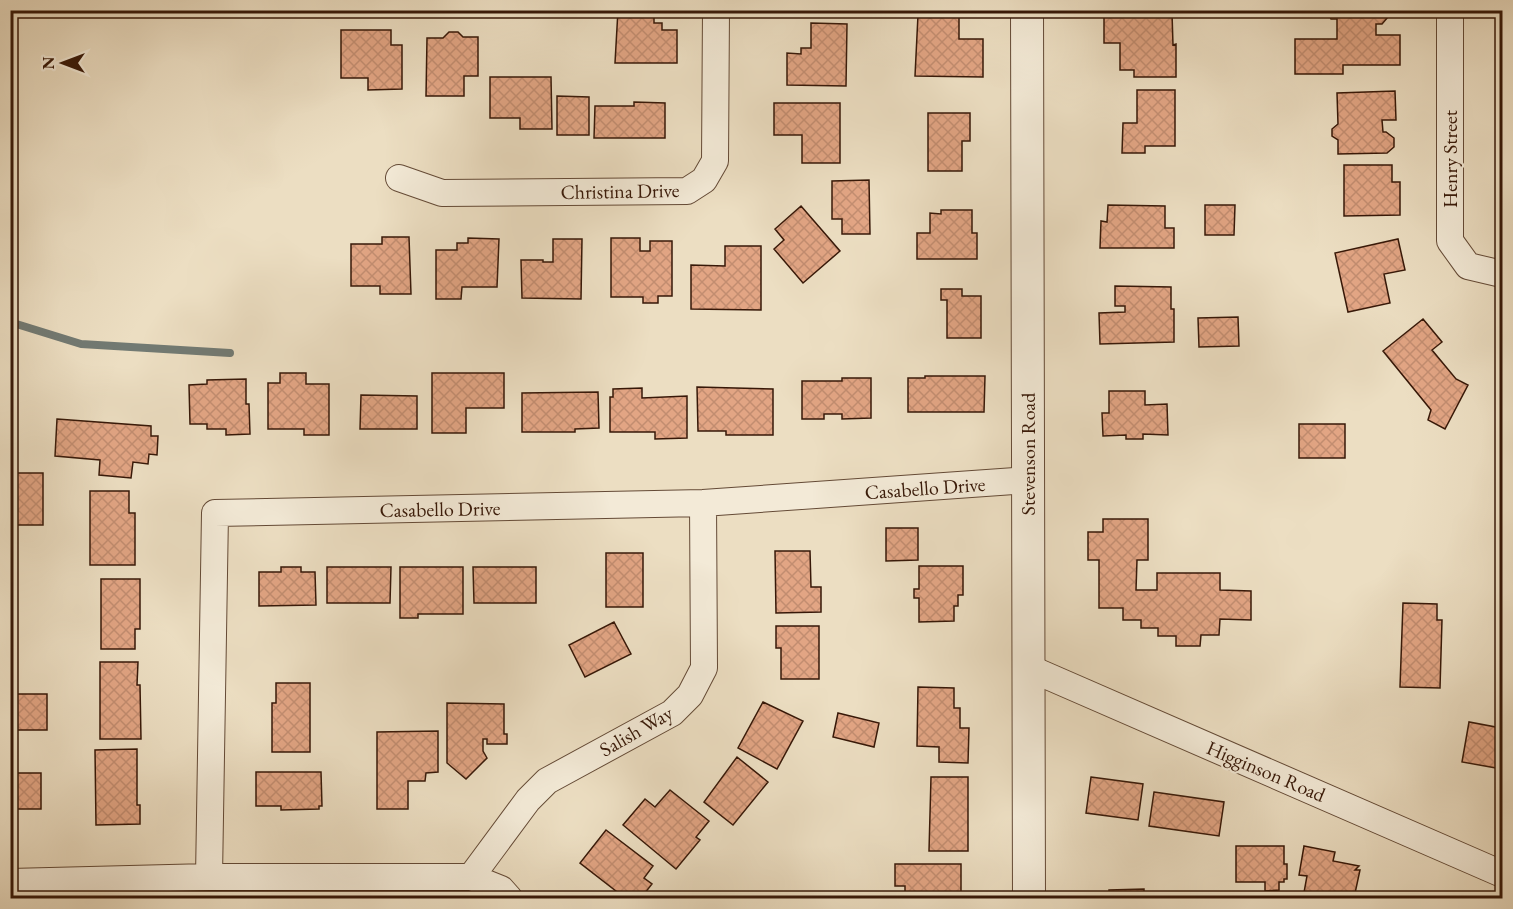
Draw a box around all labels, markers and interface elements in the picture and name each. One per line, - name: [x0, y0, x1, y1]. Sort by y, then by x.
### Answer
- north arrow: [33, 33, 93, 93]
- text: N: [38, 56, 59, 69]
- street label: Henry Street: [1437, 109, 1463, 208]
- street label: Christina Drive: [560, 177, 680, 205]
- street label: Stevenson Road: [1015, 392, 1041, 515]
- street label: Casabello Drive: [864, 471, 986, 505]
- street label: Casabello Drive: [379, 495, 501, 523]
- street label: Salish Way: [595, 699, 678, 762]
- street label: Higginson Road: [1203, 734, 1330, 808]

